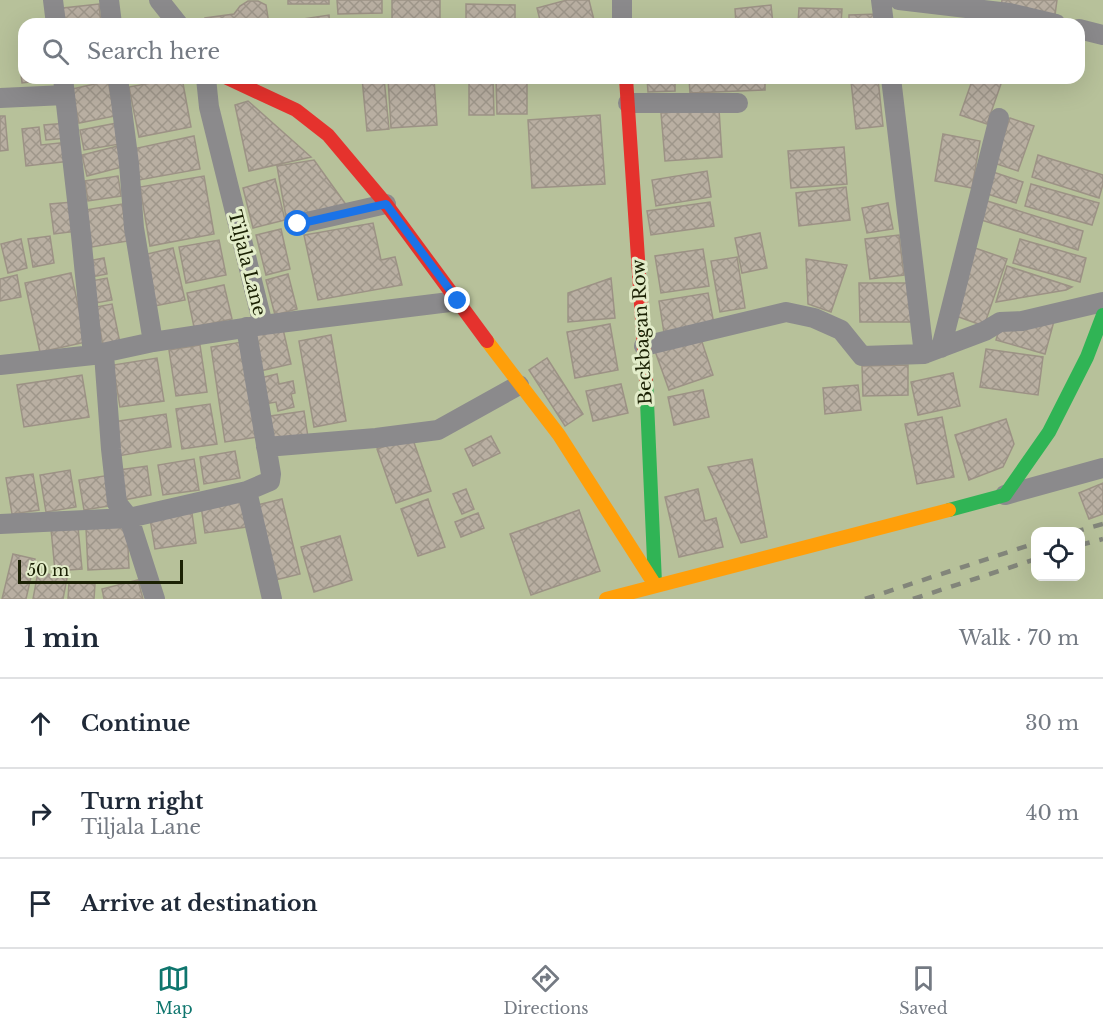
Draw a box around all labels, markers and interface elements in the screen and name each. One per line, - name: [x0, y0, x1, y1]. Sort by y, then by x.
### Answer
- search box: [18, 18, 1085, 84]
- icon: search: [39, 35, 72, 68]
- text: Search here: [87, 38, 220, 65]
- street label: Tiljala Lane: [223, 208, 271, 318]
- route start: [284, 210, 310, 236]
- street label: Beckbagan Row: [627, 258, 657, 405]
- route end: [444, 287, 470, 313]
- map controls: [1031, 527, 1085, 581]
- button: locate: [1031, 527, 1085, 581]
- scale bar: [18, 557, 183, 584]
- text: 50 m: [27, 560, 69, 580]
- text: 1 min: [24, 622, 99, 654]
- text: Walk · 70 m: [959, 626, 1079, 650]
- icon: ahead: [24, 707, 57, 740]
- text: Continue: [81, 710, 190, 737]
- text: 30 m: [1025, 711, 1079, 735]
- text: Turn right: [81, 788, 203, 815]
- icon: right: [24, 797, 57, 830]
- text: 40 m: [1026, 801, 1079, 825]
- text: Tiljala Lane: [81, 815, 201, 839]
- icon: arrive: [24, 887, 57, 920]
- text: Arrive at destination: [81, 890, 318, 917]
- tab: Map: [155, 962, 193, 1018]
- tab: Directions: [503, 962, 588, 1018]
- tab: Saved: [899, 962, 948, 1018]

